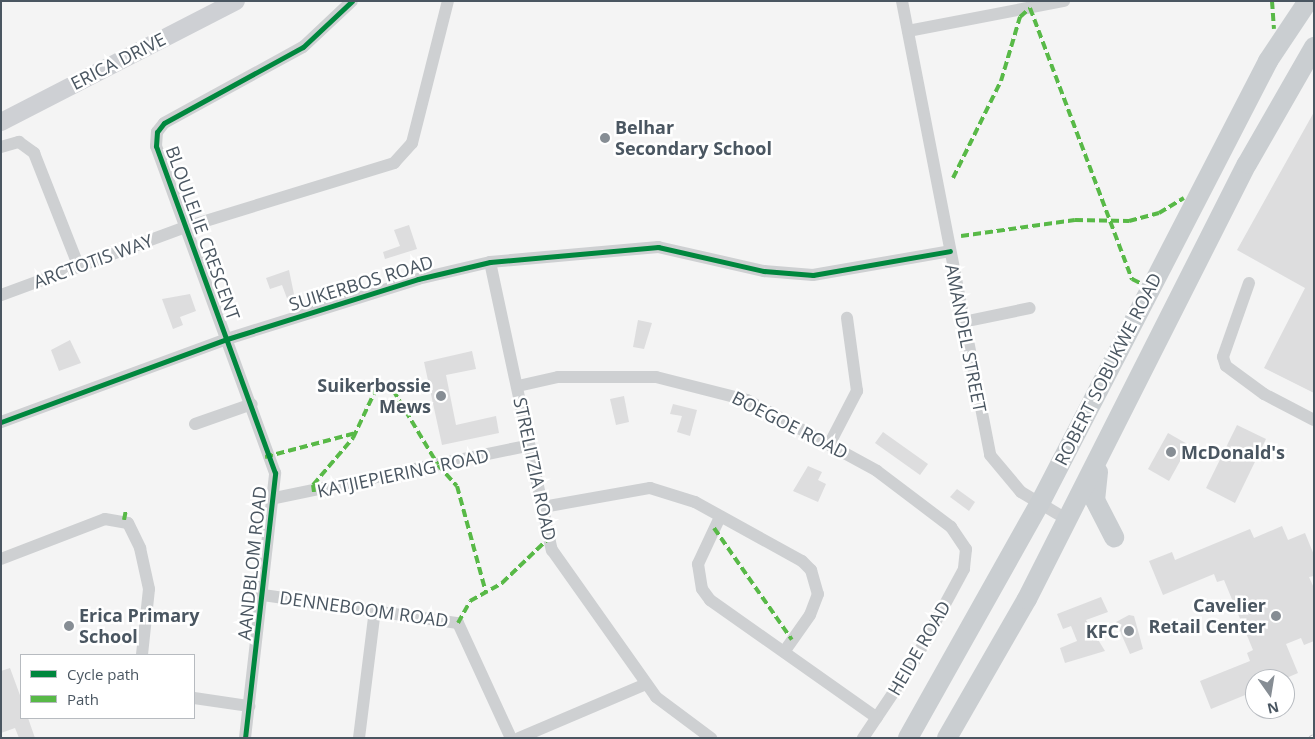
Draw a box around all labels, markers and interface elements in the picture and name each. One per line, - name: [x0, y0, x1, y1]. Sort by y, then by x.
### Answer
- street label: ERICA DRIVE: [67, 28, 169, 94]
- place label: Belhar Secondary School: [615, 117, 772, 160]
- marker: Belhar Secondary School: [599, 132, 611, 144]
- street label: BLOULELIE CRESCENT: [161, 143, 245, 323]
- street label: ARCTOTIS WAY: [30, 229, 156, 293]
- street label: SUIKERBOS ROAD: [286, 251, 436, 315]
- street label: AMANDEL STREET: [941, 262, 991, 414]
- street label: ROBERT SOBUKWE ROAD: [1050, 269, 1166, 469]
- place label: Suikerbossie Mews: [317, 375, 431, 418]
- street label: BOEGOE ROAD: [729, 387, 851, 463]
- marker: Suikerbossie Mews: [435, 390, 447, 402]
- street label: STRELITZIA ROAD: [509, 395, 561, 543]
- place label: McDonald's: [1181, 441, 1285, 463]
- street label: KATJIEPIERING ROAD: [315, 444, 491, 502]
- marker: McDonald's: [1165, 446, 1177, 458]
- street label: AANDBLOM ROAD: [233, 485, 271, 641]
- street label: DENNEBOOM ROAD: [278, 586, 450, 632]
- place label: Cavelier Retail Center: [1149, 595, 1266, 638]
- street label: HEIDE ROAD: [883, 597, 955, 699]
- place label: Erica Primary School: [79, 605, 199, 648]
- marker: Cavelier Retail Center: [1270, 610, 1282, 622]
- marker: Erica Primary School: [63, 620, 75, 632]
- place label: KFC: [1086, 620, 1119, 642]
- marker: KFC: [1123, 625, 1135, 637]
- legend: [20, 654, 195, 719]
- text: Cycle path: [67, 664, 139, 684]
- north arrow: [1245, 669, 1295, 719]
- text: Path: [67, 689, 99, 709]
- text: N: [1266, 698, 1281, 719]

